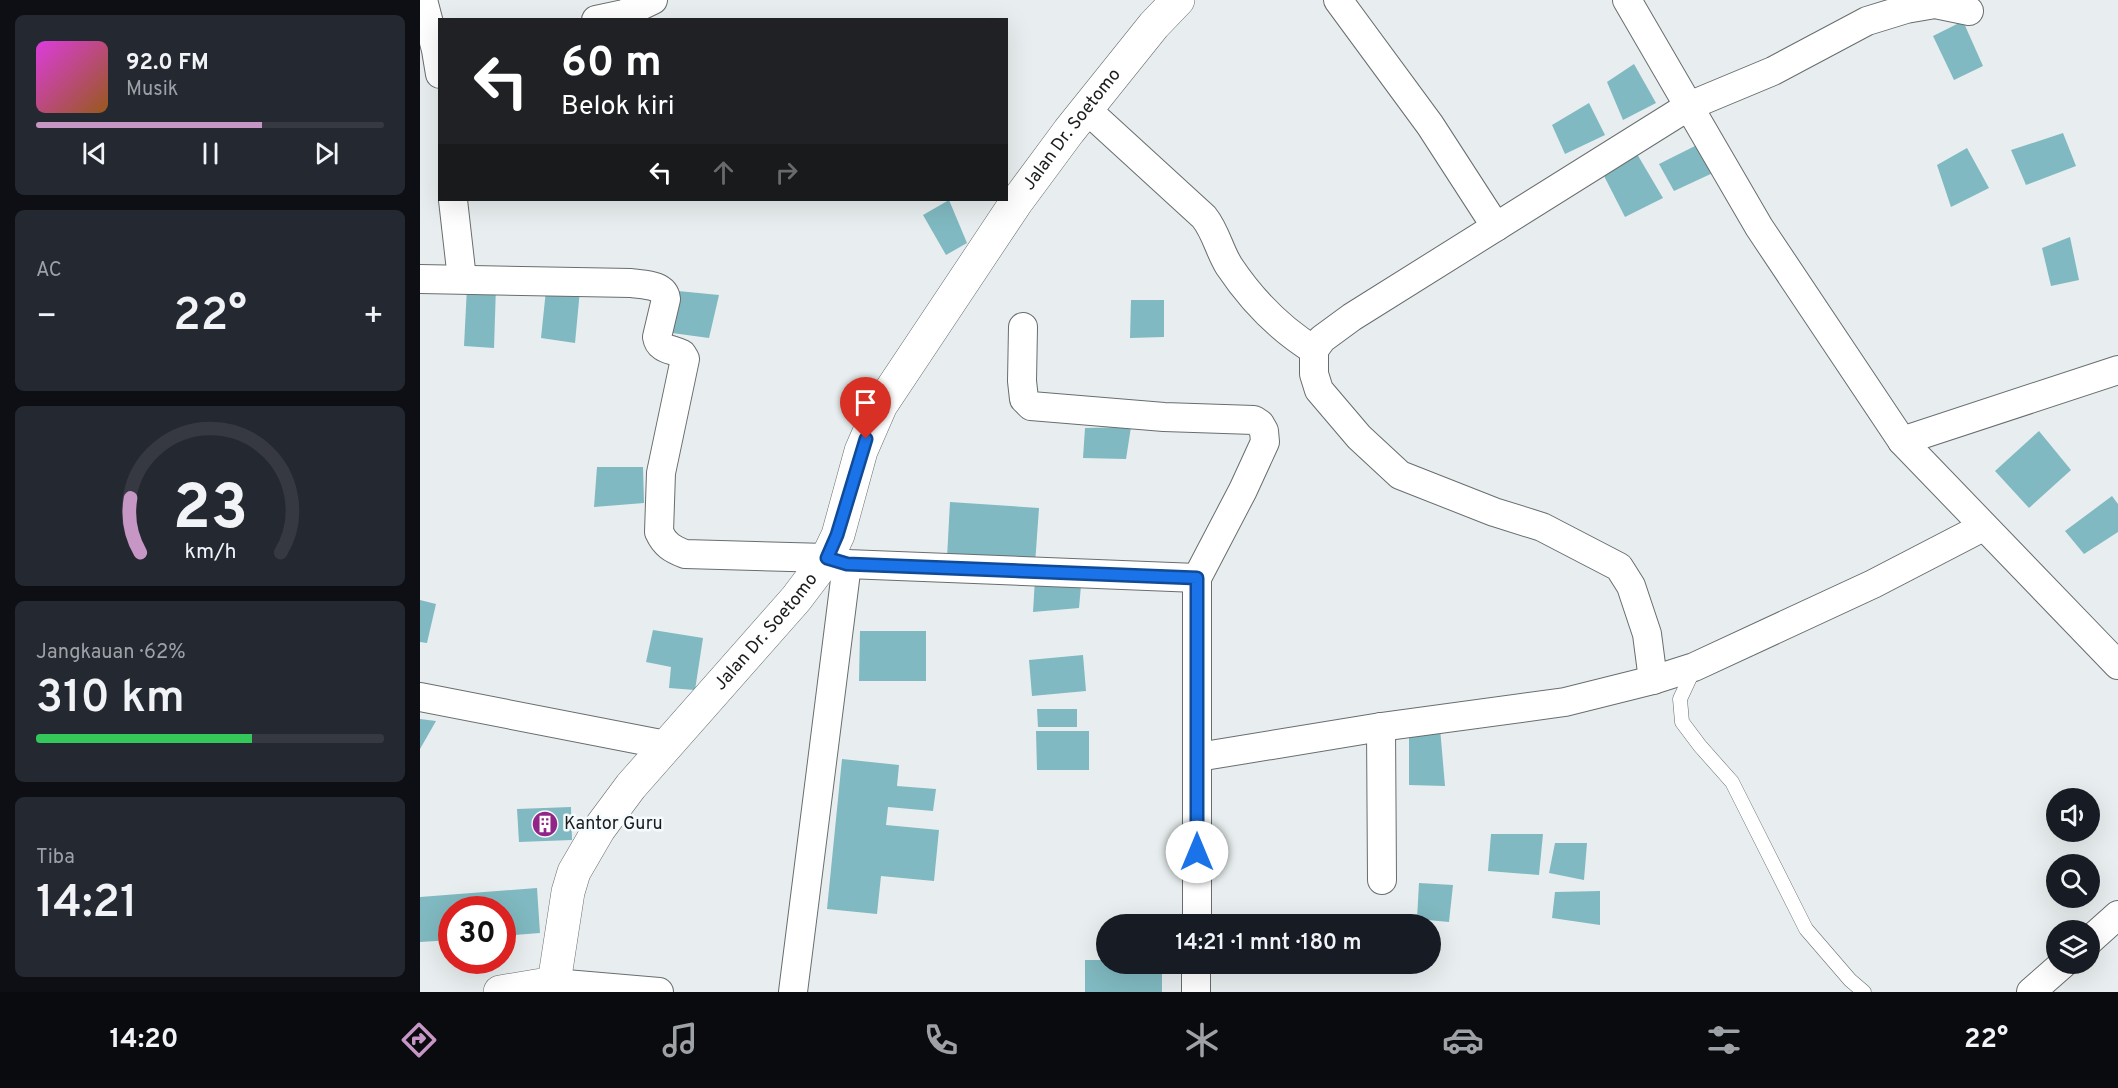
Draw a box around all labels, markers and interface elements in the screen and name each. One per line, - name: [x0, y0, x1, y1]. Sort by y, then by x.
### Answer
- text: 60 m: [561, 38, 662, 91]
- icon: left: [462, 42, 540, 120]
- text: 92.0 FM: [126, 50, 209, 77]
- street label: Jalan Dr. Soetomo: [1018, 64, 1126, 195]
- text: Musik: [126, 77, 178, 103]
- text: Belok kiri: [561, 90, 675, 124]
- icon: previous: [78, 137, 111, 170]
- icon: pause: [194, 137, 227, 170]
- icon: next: [310, 137, 343, 170]
- icon: left: [644, 156, 677, 189]
- icon: ahead: [707, 156, 740, 189]
- icon: right: [770, 156, 803, 189]
- text: AC: [36, 258, 62, 284]
- text: 22°: [173, 289, 247, 346]
- text: −: [36, 297, 57, 339]
- text: +: [363, 297, 384, 339]
- pin: [840, 377, 891, 439]
- icon: arrive: [849, 386, 882, 419]
- text: 23: [172, 472, 248, 551]
- text: km/h: [184, 539, 236, 566]
- street label: Jalan Dr. Soetomo: [709, 569, 823, 695]
- text: Jangkauan · 62%: [36, 640, 186, 666]
- text: 310 km: [36, 671, 185, 728]
- map controls: [2046, 788, 2100, 974]
- button: sound: [2046, 788, 2100, 842]
- building icon: Kantor Guru: [530, 809, 560, 839]
- place label: Kantor Guru: [564, 813, 663, 836]
- position arrow: [1165, 820, 1229, 884]
- text: Tiba: [36, 845, 75, 871]
- button: search: [2046, 854, 2100, 908]
- text: 14:21: [36, 876, 138, 933]
- speed limit sign: 30: [438, 896, 516, 974]
- button: layers: [2046, 920, 2100, 974]
- text: 14:21 · 1 mnt · 180 m: [1175, 930, 1362, 957]
- icon: directions: [398, 1019, 440, 1061]
- icon: music: [659, 1019, 701, 1061]
- icon: phone: [920, 1019, 962, 1061]
- icon: climate: [1181, 1019, 1223, 1061]
- icon: car: [1442, 1019, 1484, 1061]
- icon: filters: [1703, 1019, 1745, 1061]
- text: 14:20: [110, 1023, 179, 1057]
- text: 22°: [1964, 1023, 2008, 1057]

